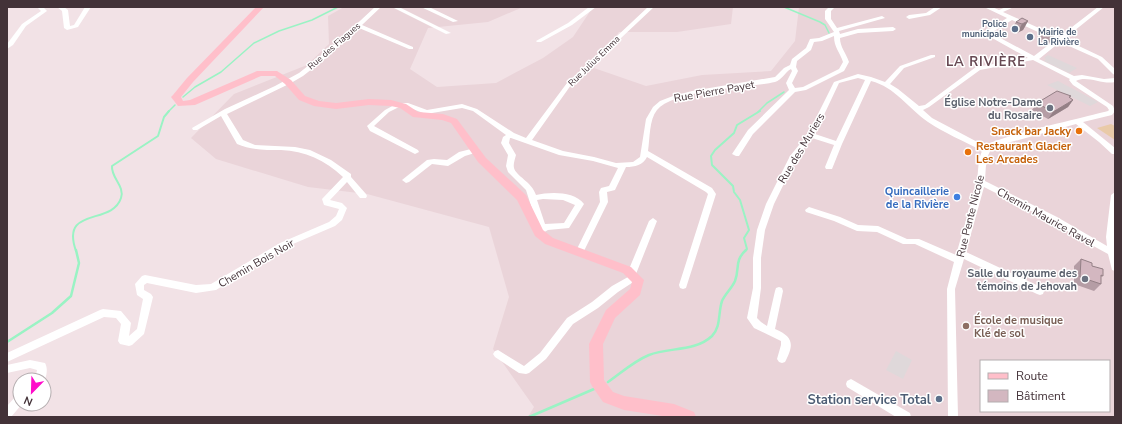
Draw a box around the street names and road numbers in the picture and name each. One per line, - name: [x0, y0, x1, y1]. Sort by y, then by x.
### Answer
- street label: Rue des Fiagues: [305, 20, 363, 72]
- street label: Rue Julius Emma: [565, 33, 623, 89]
- street label: Rue Pierre Payet: [672, 77, 756, 106]
- street label: Rue des Muriers: [774, 110, 828, 186]
- street label: Rue Pente Nicole: [953, 173, 988, 259]
- street label: Chemin Maurice Ravel: [994, 184, 1098, 251]
- street label: Chemin Bois Noir: [215, 236, 297, 291]

